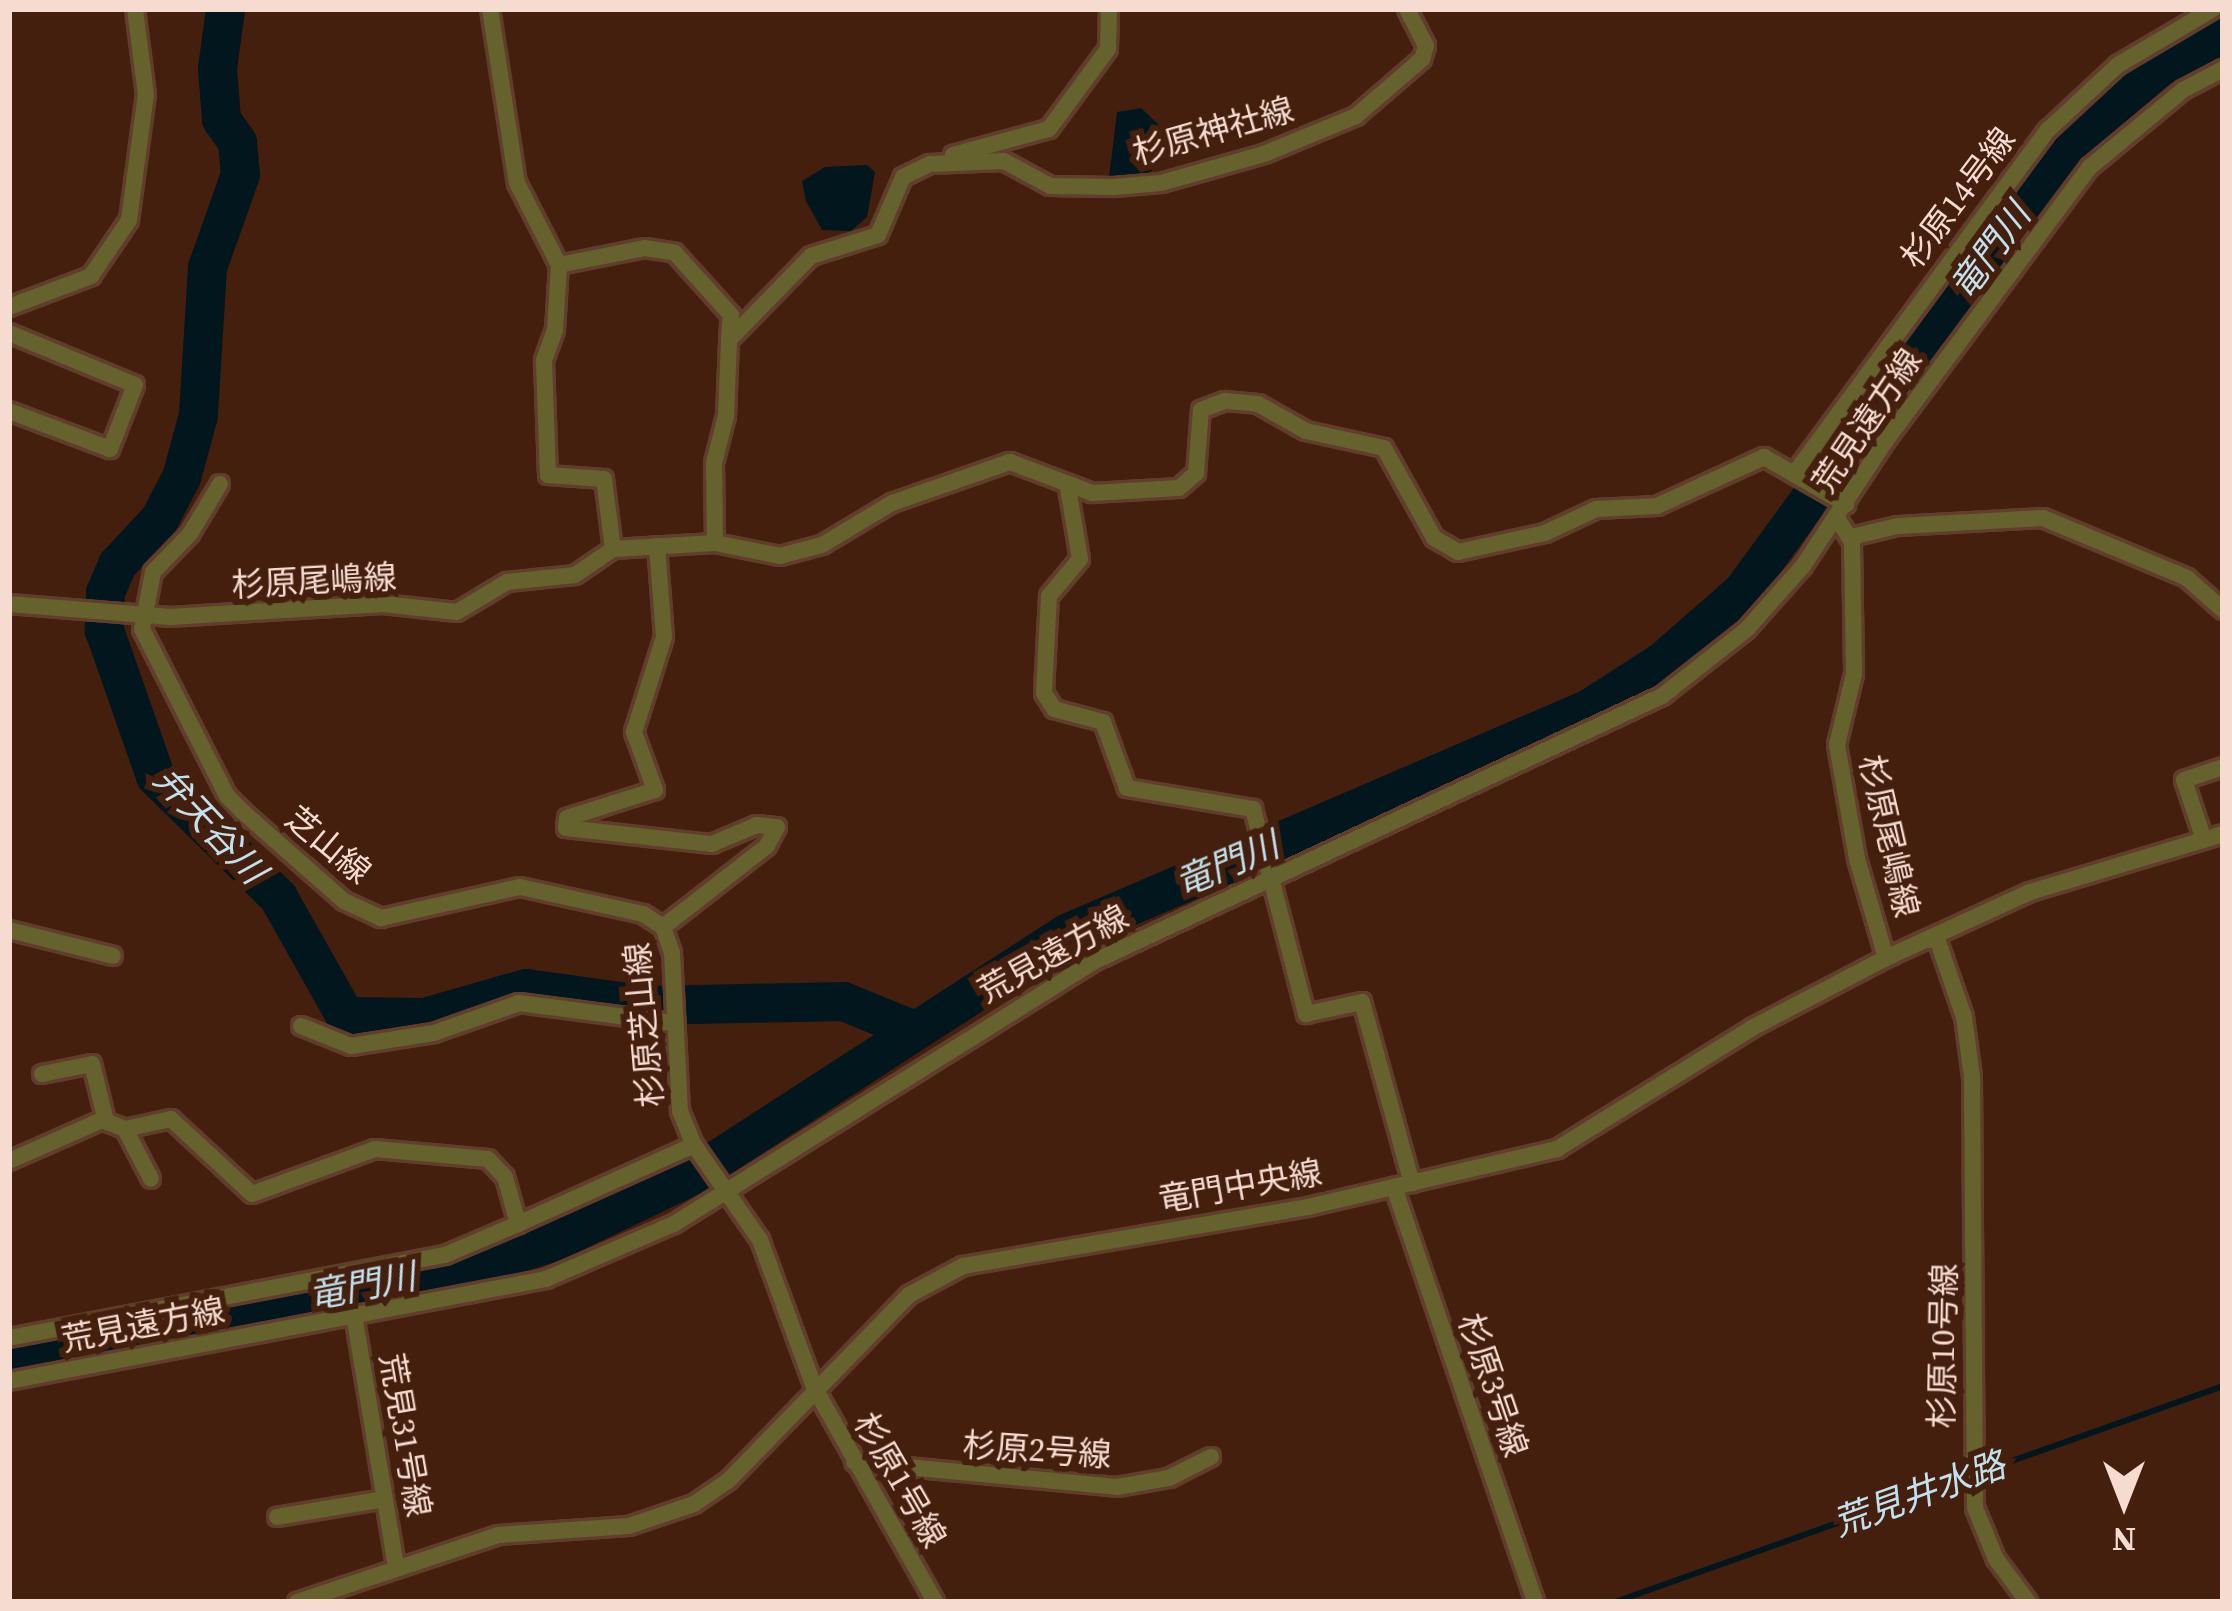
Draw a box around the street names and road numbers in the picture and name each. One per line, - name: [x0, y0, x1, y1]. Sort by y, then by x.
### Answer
- street label: 杉原神社線: [1128, 89, 1298, 173]
- street label: 杉原14号線: [1893, 120, 2023, 276]
- street label: 荒見遠方線: [1804, 342, 1930, 500]
- street label: 杉原尾嶋線: [231, 557, 397, 605]
- street label: 杉原尾嶋線: [1851, 751, 1927, 921]
- street label: 芝山線: [277, 798, 379, 892]
- street label: 荒見遠方線: [971, 897, 1135, 1011]
- street label: 杉原芝山線: [617, 941, 671, 1109]
- street label: 竜門中央線: [1155, 1152, 1325, 1220]
- street label: 杉原10号線: [1922, 1263, 1964, 1429]
- street label: 荒見遠方線: [58, 1290, 228, 1360]
- street label: 杉原3号線: [1450, 1308, 1536, 1462]
- street label: 荒見31号線: [371, 1350, 439, 1520]
- street label: 杉原1号線: [846, 1406, 954, 1554]
- street label: 杉原2号線: [962, 1425, 1112, 1475]

